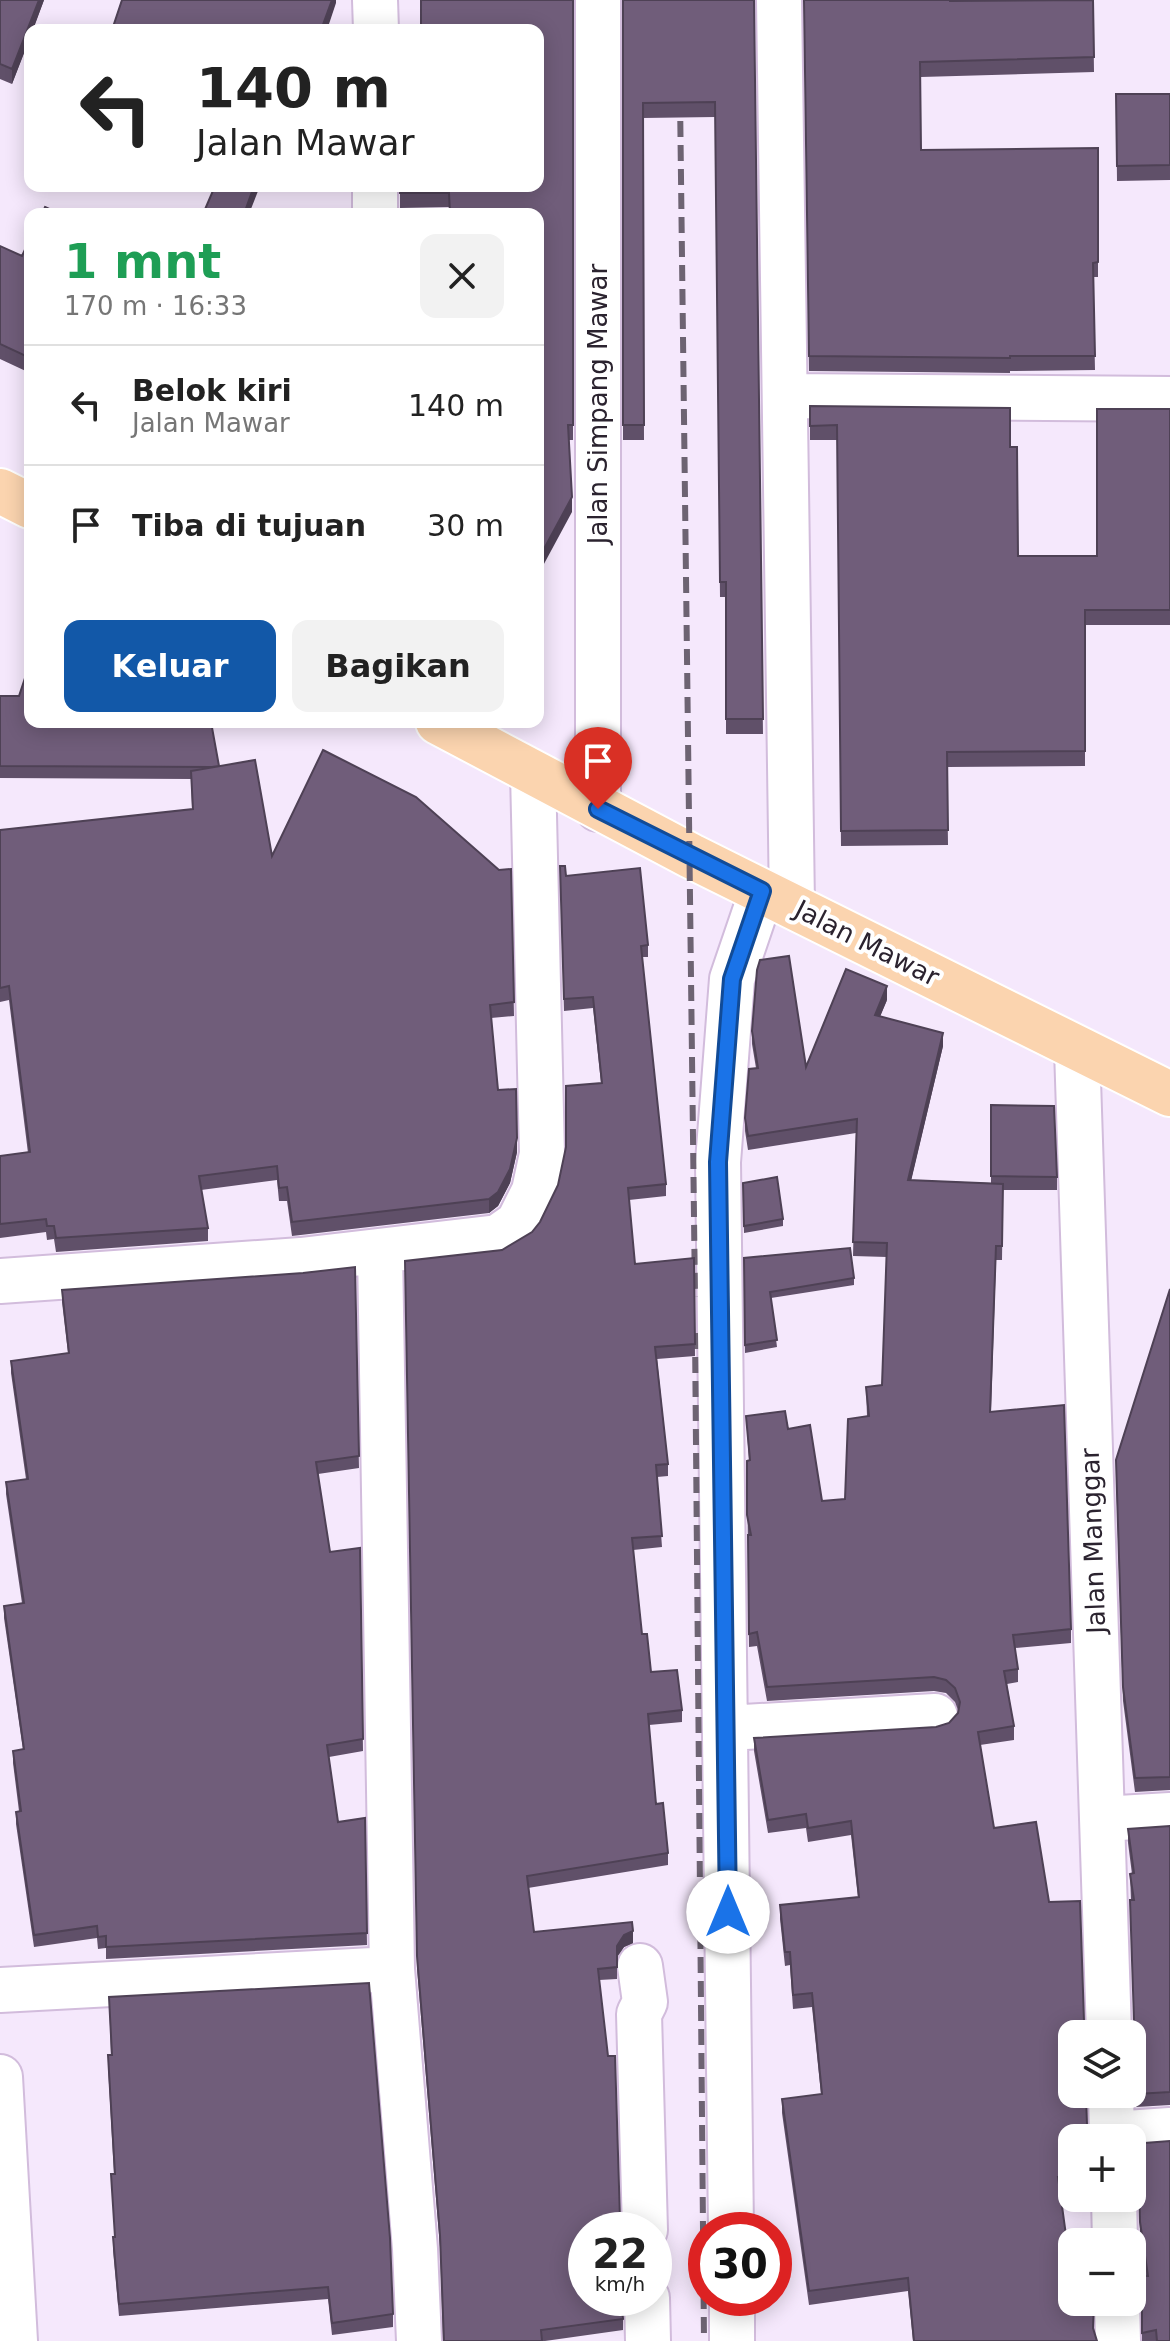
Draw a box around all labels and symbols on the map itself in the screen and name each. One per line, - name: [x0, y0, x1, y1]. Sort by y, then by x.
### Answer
- street label: Jalan Simpang Mawar: [583, 263, 613, 546]
- pin: [564, 727, 632, 809]
- street label: Jalan Mawar: [788, 893, 944, 992]
- street label: Jalan Manggar: [1075, 1447, 1111, 1636]
- position arrow: [686, 1870, 770, 1954]
- speed limit sign: 30: [688, 2212, 792, 2316]

